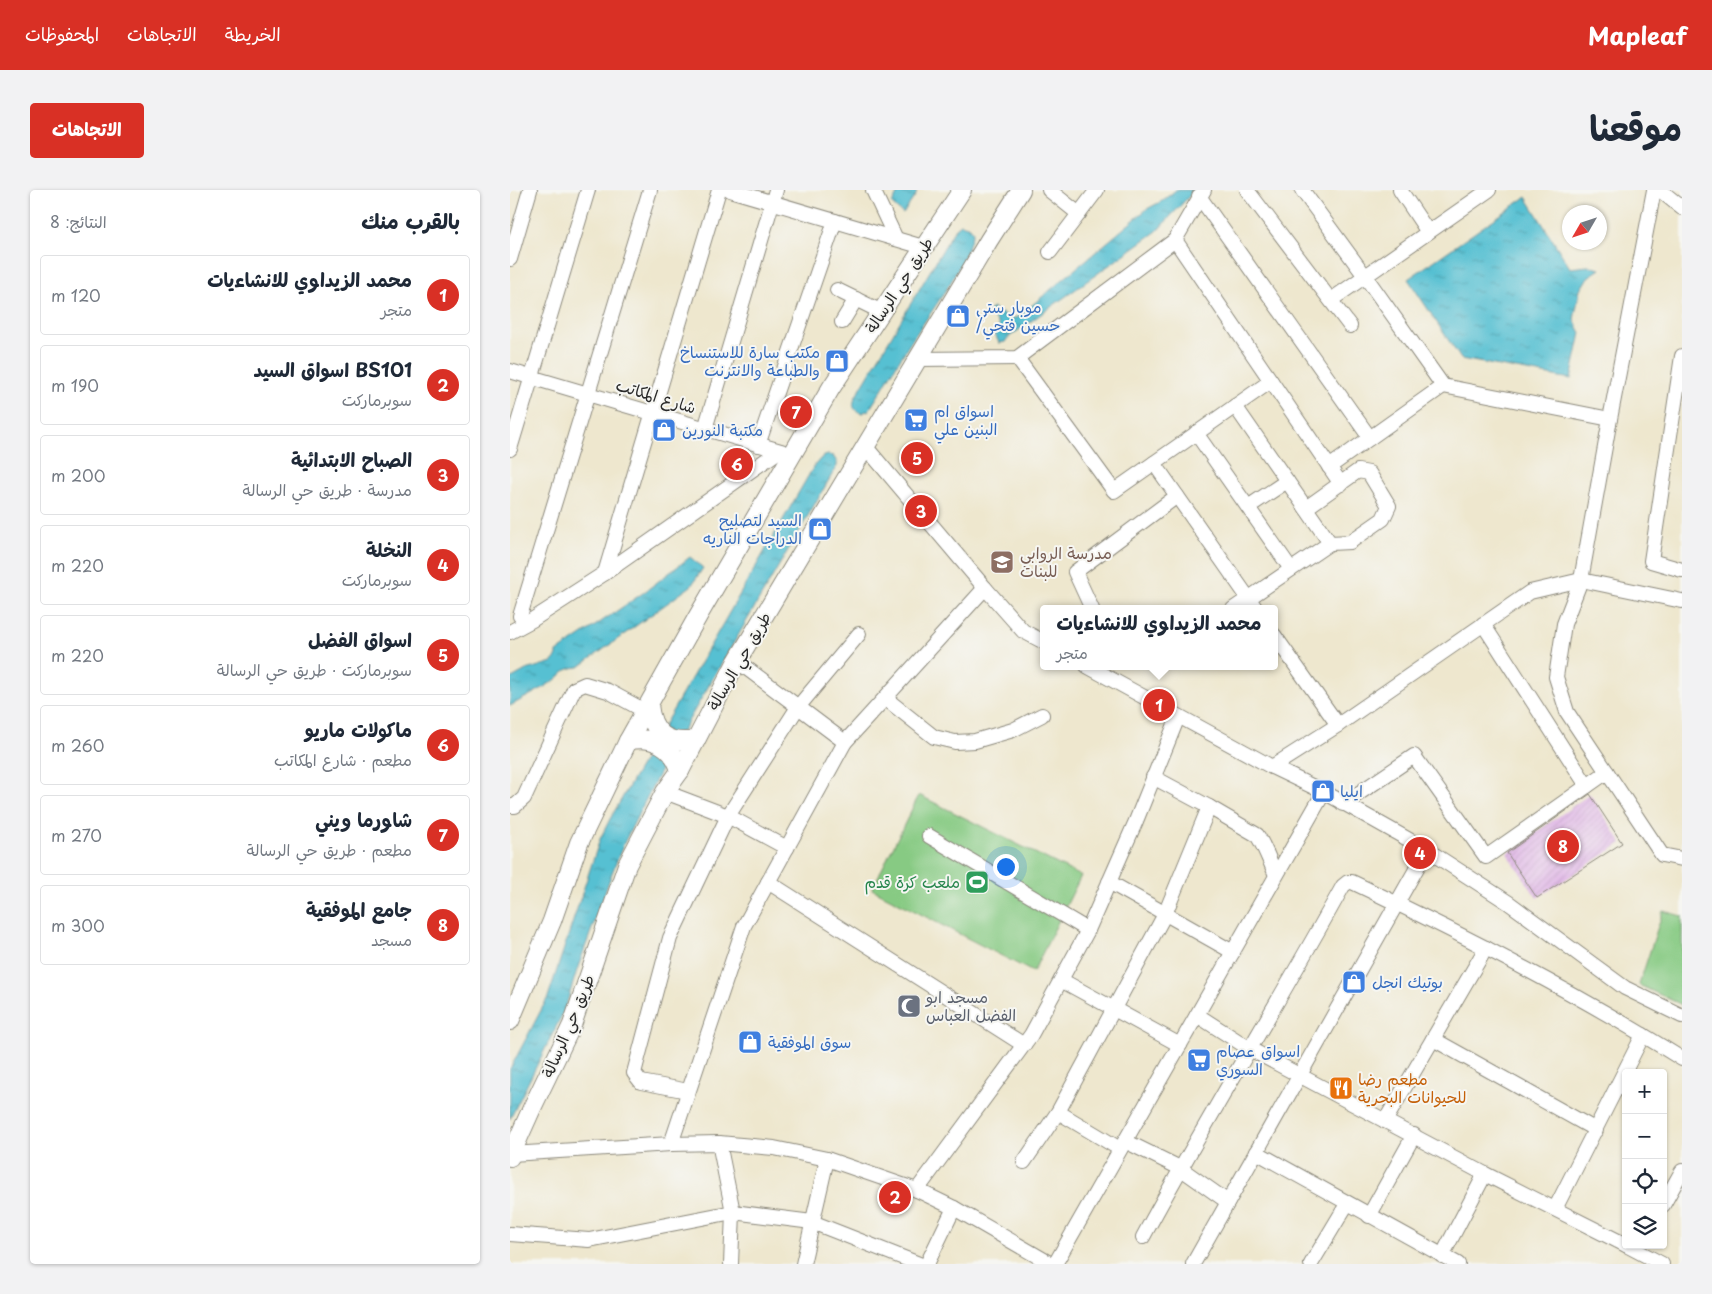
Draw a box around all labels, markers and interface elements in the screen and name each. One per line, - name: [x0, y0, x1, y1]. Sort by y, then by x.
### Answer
- text: Mapleaf: [1588, 17, 1687, 53]
- text: المحفوظات: [25, 20, 99, 47]
- text: الاتجاهات: [127, 20, 197, 47]
- text: الخريطة: [225, 20, 281, 47]
- text: موقعنا: [1589, 100, 1682, 153]
- button: الاتجاهات: [30, 103, 144, 158]
- text: بالقرب منك: [361, 204, 460, 236]
- north arrow: [1562, 205, 1607, 250]
- text: النتائج: 8: [50, 209, 107, 233]
- street label: طريق حي الرسالة: [858, 232, 942, 339]
- text: محمد الزيداوي للانشاءيات: [207, 265, 412, 293]
- text: 120 m: [51, 283, 101, 307]
- text: 1: [439, 283, 447, 307]
- place label: موبار ستي /حسين فتحي: [976, 294, 1060, 340]
- text: متجر: [381, 297, 412, 321]
- shop icon: موبار ستي /حسين فتحي: [945, 303, 971, 329]
- place label: مكتب سارة للاستنساخ والطباعة والانترنت: [680, 339, 820, 381]
- shop icon: مكتب سارة للاستنساخ والطباعة والانترنت: [824, 348, 850, 374]
- text: BS101 اسواق السيد: [253, 355, 412, 383]
- street label: شارع المكاتب: [613, 371, 699, 420]
- text: 190 m: [51, 373, 99, 397]
- text: 2: [437, 373, 449, 397]
- text: سوبرماركت: [342, 387, 412, 411]
- pin: 7: [780, 393, 812, 431]
- place label: اسواق ام البنين علي: [934, 398, 998, 444]
- supermarket icon: اسواق ام البنين علي: [903, 407, 929, 433]
- shop icon: مكتبة النورين: [651, 417, 677, 443]
- place label: مكتبة النورين: [682, 417, 763, 441]
- pin: 5: [901, 439, 933, 477]
- text: الصباح الابتدائية: [291, 445, 412, 473]
- pin: 6: [721, 445, 753, 483]
- text: 200 m: [51, 463, 105, 487]
- text: 3: [438, 463, 448, 487]
- text: مدرسة · طريق حي الرسالة: [242, 477, 412, 501]
- pin: 3: [905, 492, 937, 530]
- place label: السيد لتصليح الدراجات الناريه: [703, 507, 802, 549]
- shop icon: السيد لتصليح الدراجات الناريه: [807, 516, 833, 542]
- text: النخلة: [366, 535, 412, 563]
- place label: مدرسة الروابي للبنات: [1020, 540, 1112, 582]
- school or university icon: مدرسة الروابي للبنات: [989, 549, 1015, 575]
- text: 220 m: [51, 553, 104, 577]
- text: 4: [438, 553, 448, 577]
- text: سوبرماركت: [342, 567, 412, 591]
- popup: [1040, 605, 1278, 670]
- street label: طريق حي الرسالة: [700, 607, 779, 716]
- text: محمد الزيداوي للانشاءيات: [1057, 608, 1261, 636]
- text: اسواق الفضل: [308, 625, 412, 653]
- text: متجر: [1057, 640, 1088, 664]
- text: 220 m: [51, 643, 104, 667]
- text: 5: [438, 643, 448, 667]
- text: سوبرماركت · طريق حي الرسالة: [217, 657, 412, 681]
- pin: 1: [1143, 686, 1175, 724]
- text: ماكولات ماريو: [305, 715, 412, 743]
- text: 260 m: [51, 733, 104, 757]
- text: 6: [437, 733, 449, 757]
- text: مطعم · شارع المكاتب: [274, 747, 412, 771]
- shop icon: ايليا: [1310, 778, 1336, 804]
- place label: ايليا: [1340, 778, 1363, 802]
- text: شاورما ويني: [315, 805, 412, 833]
- text: 270 m: [51, 823, 102, 847]
- text: 7: [438, 823, 448, 847]
- pin: 8: [1547, 827, 1579, 865]
- pin: 4: [1404, 834, 1436, 872]
- text: مطعم · طريق حي الرسالة: [247, 837, 412, 861]
- your location: [993, 854, 1019, 880]
- place label: ملعب كرة قدم: [864, 869, 960, 895]
- sports icon: ملعب كرة قدم: [964, 869, 990, 895]
- text: جامع الموفقية: [306, 895, 412, 923]
- text: 300 m: [51, 913, 105, 937]
- text: 8: [438, 913, 448, 937]
- text: مسجد: [371, 927, 412, 951]
- shop icon: بوتيك انجل: [1341, 969, 1367, 995]
- place label: بوتيك انجل: [1372, 969, 1443, 993]
- street label: طريق حي الرسالة: [535, 970, 603, 1082]
- place label: مسجد ابو الفضل العباس: [924, 984, 1016, 1026]
- mosque icon: مسجد ابو الفضل العباس: [896, 993, 922, 1019]
- shop icon: سوق الموفقية: [737, 1029, 763, 1055]
- place label: سوق الموفقية: [768, 1029, 851, 1053]
- place label: اسواق عصام السوري: [1216, 1038, 1300, 1081]
- supermarket icon: اسواق عصام السوري: [1186, 1047, 1212, 1073]
- place label: مطعم رضا للحيوانات البحرية: [1358, 1066, 1467, 1108]
- map controls: [1622, 1069, 1667, 1249]
- button: +: [1622, 1069, 1667, 1114]
- restaurant icon: مطعم رضا للحيوانات البحرية: [1328, 1075, 1354, 1101]
- button: −: [1622, 1114, 1667, 1159]
- button: locate: [1622, 1159, 1667, 1204]
- pin: 2: [879, 1178, 911, 1216]
- button: layers: [1622, 1204, 1667, 1249]

